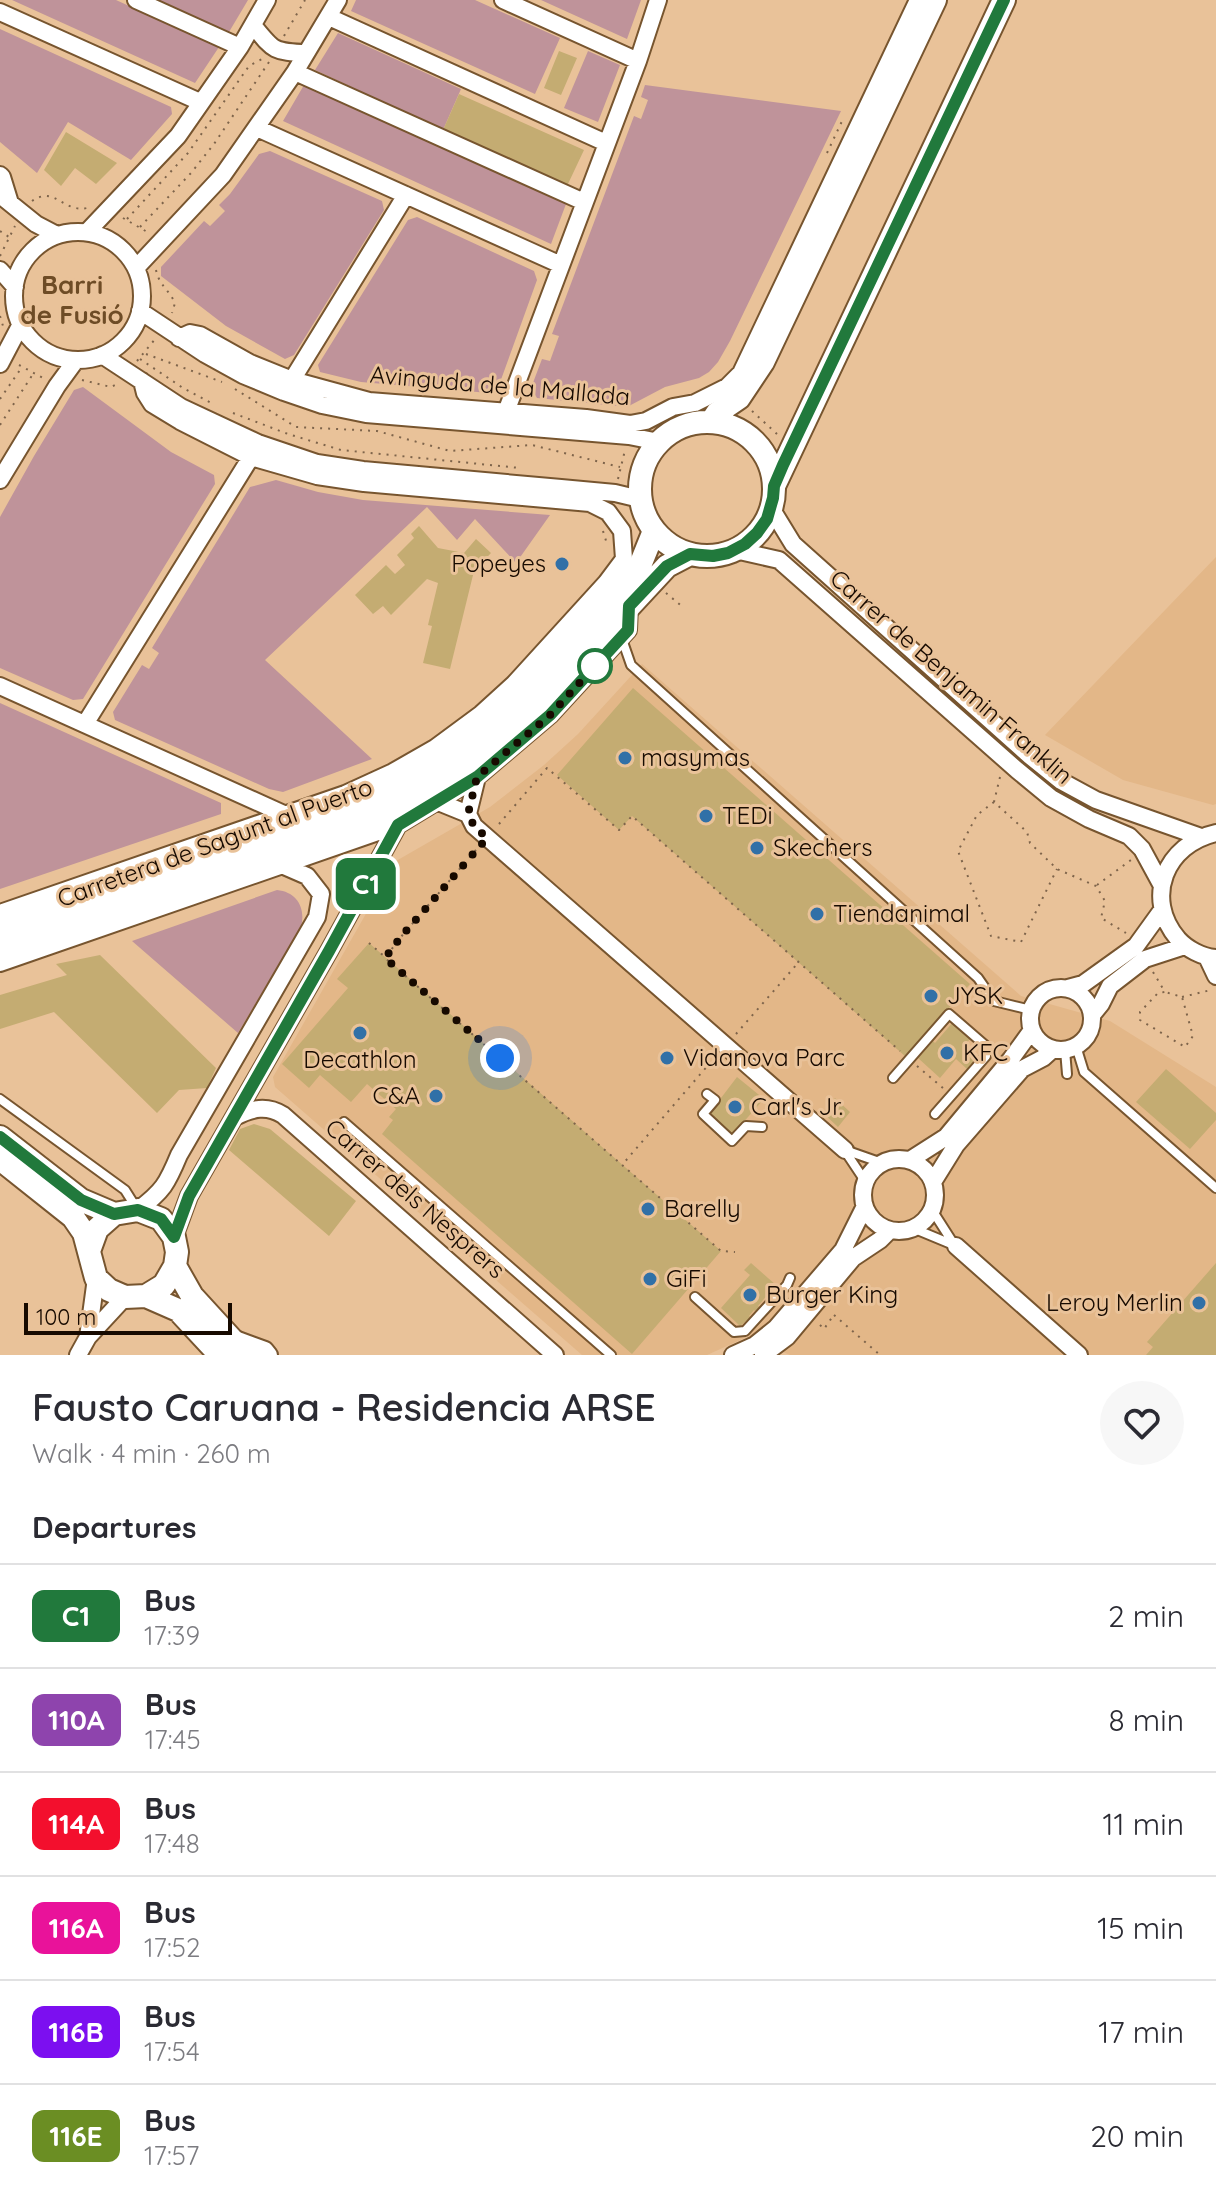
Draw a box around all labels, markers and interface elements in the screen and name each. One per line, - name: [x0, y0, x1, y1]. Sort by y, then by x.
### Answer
- district label: Barri de Fusió: [20, 268, 124, 331]
- street label: Avinguda de la Mallada: [369, 359, 631, 411]
- place label: Popeyes: [451, 548, 546, 578]
- marker: Popeyes: [553, 555, 571, 573]
- street label: Carrer de Benjamin Franklin: [824, 563, 1079, 790]
- unlabelled marker: [578, 649, 612, 683]
- place label: masymas: [641, 742, 750, 772]
- marker: masymas: [616, 749, 634, 767]
- street label: Carretera de Sagunt al Puerto: [53, 771, 376, 913]
- place label: TEDi: [722, 800, 773, 830]
- marker: TEDi: [697, 807, 715, 825]
- place label: Skechers: [773, 832, 872, 862]
- marker: Skechers: [748, 839, 766, 857]
- line badge: C1: [330, 858, 402, 910]
- text: C1: [352, 866, 380, 901]
- place label: Tiendanimal: [833, 898, 970, 928]
- marker: Tiendanimal: [808, 905, 826, 923]
- place label: JYSK: [947, 980, 1003, 1010]
- marker: JYSK: [922, 987, 940, 1005]
- marker: Decathlon: [351, 1024, 369, 1042]
- place label: KFC: [963, 1037, 1008, 1067]
- your location: [480, 1038, 520, 1078]
- place label: Vidanova Parc: [683, 1042, 845, 1072]
- place label: Decathlon: [303, 1044, 417, 1074]
- marker: KFC: [938, 1044, 956, 1062]
- marker: Vidanova Parc: [658, 1049, 676, 1067]
- place label: C&A: [373, 1080, 420, 1110]
- marker: C&A: [427, 1087, 445, 1105]
- place label: Carl's Jr.: [751, 1091, 843, 1121]
- marker: Carl's Jr.: [726, 1098, 744, 1116]
- street label: Carrer dels Nesprers: [320, 1112, 512, 1285]
- place label: Barelly: [664, 1193, 741, 1223]
- marker: Barelly: [639, 1200, 657, 1218]
- place label: GiFi: [666, 1263, 707, 1293]
- marker: GiFi: [641, 1270, 659, 1288]
- place label: Burger King: [766, 1279, 898, 1309]
- marker: Burger King: [741, 1286, 759, 1304]
- place label: Leroy Merlin: [1046, 1287, 1183, 1317]
- marker: Leroy Merlin: [1190, 1294, 1208, 1312]
- scale bar: [24, 1299, 232, 1335]
- text: 100 m: [36, 1303, 96, 1331]
- button: heart: [1100, 1381, 1184, 1465]
- text: Fausto Caruana - Residencia ARSE: [32, 1383, 656, 1431]
- text: Walk · 4 min · 260 m: [32, 1437, 271, 1470]
- text: Departures: [32, 1508, 197, 1546]
- text: Bus: [144, 1581, 196, 1619]
- text: 2 min: [1108, 1597, 1184, 1635]
- text: C1: [62, 1598, 90, 1633]
- text: 17:39: [144, 1619, 200, 1652]
- text: Bus: [145, 1685, 196, 1723]
- text: 8 min: [1108, 1701, 1184, 1739]
- text: 110A: [48, 1702, 105, 1737]
- text: 17:45: [145, 1723, 201, 1756]
- text: Bus: [144, 1789, 196, 1827]
- text: 11 min: [1102, 1805, 1184, 1843]
- text: 114A: [48, 1806, 104, 1841]
- text: 17:48: [144, 1827, 200, 1860]
- text: Bus: [144, 1893, 196, 1931]
- text: 15 min: [1097, 1909, 1184, 1947]
- text: 116A: [48, 1910, 104, 1945]
- text: 17:52: [144, 1931, 200, 1964]
- text: Bus: [144, 1997, 196, 2035]
- text: 17 min: [1098, 2013, 1184, 2051]
- text: 116B: [48, 2014, 104, 2049]
- text: 17:54: [144, 2035, 200, 2068]
- text: Bus: [144, 2101, 196, 2139]
- text: 20 min: [1090, 2117, 1184, 2155]
- text: 116E: [49, 2118, 103, 2153]
- text: 17:57: [144, 2139, 199, 2172]

